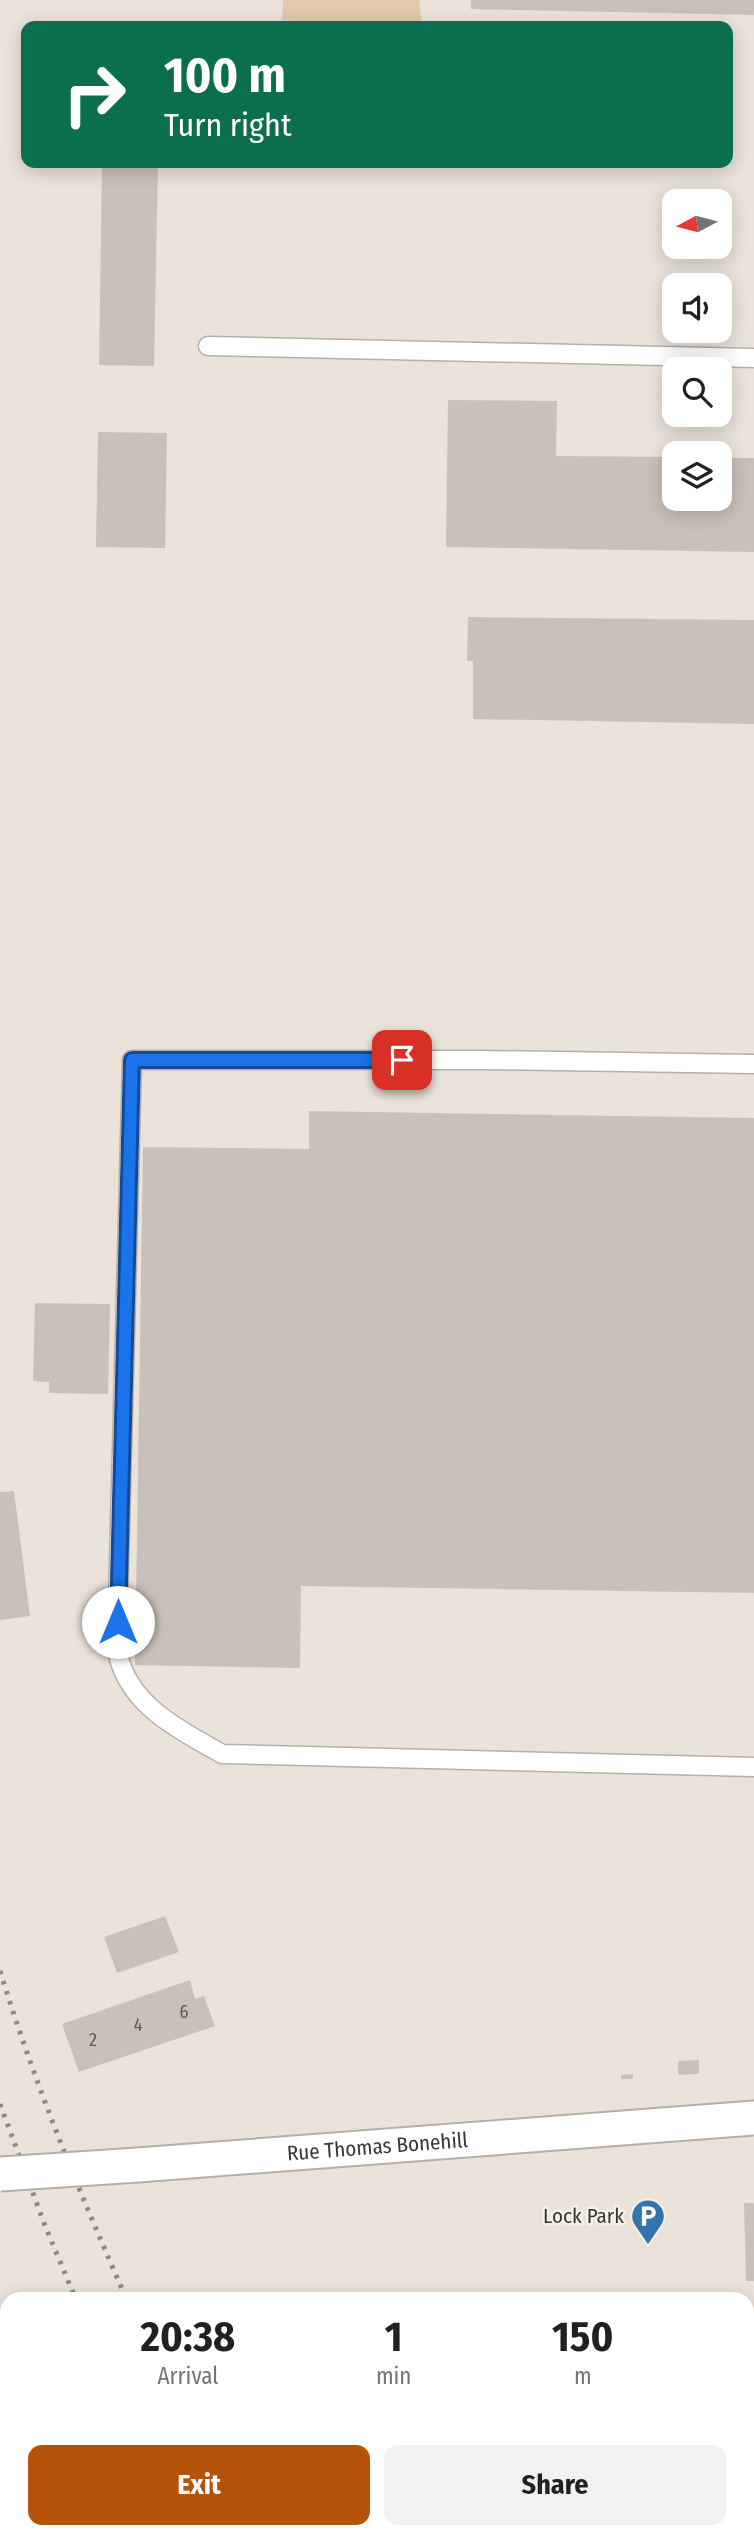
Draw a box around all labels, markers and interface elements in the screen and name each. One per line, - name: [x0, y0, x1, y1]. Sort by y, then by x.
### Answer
- text: 100 m: [164, 46, 286, 105]
- icon: right: [49, 49, 140, 140]
- text: Turn right: [164, 106, 291, 144]
- north arrow: [662, 189, 732, 259]
- map controls: [662, 189, 732, 511]
- button: sound: [662, 273, 732, 343]
- button: search: [662, 357, 732, 427]
- button: layers: [662, 441, 732, 511]
- pin: [372, 1030, 432, 1090]
- icon: arrive: [383, 1041, 421, 1079]
- position arrow: [81, 1585, 155, 1659]
- house number: 6: [180, 2001, 189, 2023]
- house number: 4: [134, 2014, 143, 2036]
- house number: 2: [89, 2029, 97, 2051]
- street label: Rue Thomas Bonehill: [286, 2127, 469, 2167]
- parking icon: Lock Park: [629, 2197, 667, 2246]
- place label: Lock Park: [543, 2203, 624, 2229]
- text: 20:38: [141, 2312, 235, 2362]
- text: 1: [385, 2312, 403, 2362]
- text: 150: [552, 2312, 613, 2362]
- text: Arrival: [157, 2362, 218, 2390]
- text: min: [376, 2362, 411, 2390]
- text: m: [574, 2362, 592, 2390]
- button: Exit: [28, 2445, 370, 2525]
- button: Share: [384, 2445, 726, 2525]

